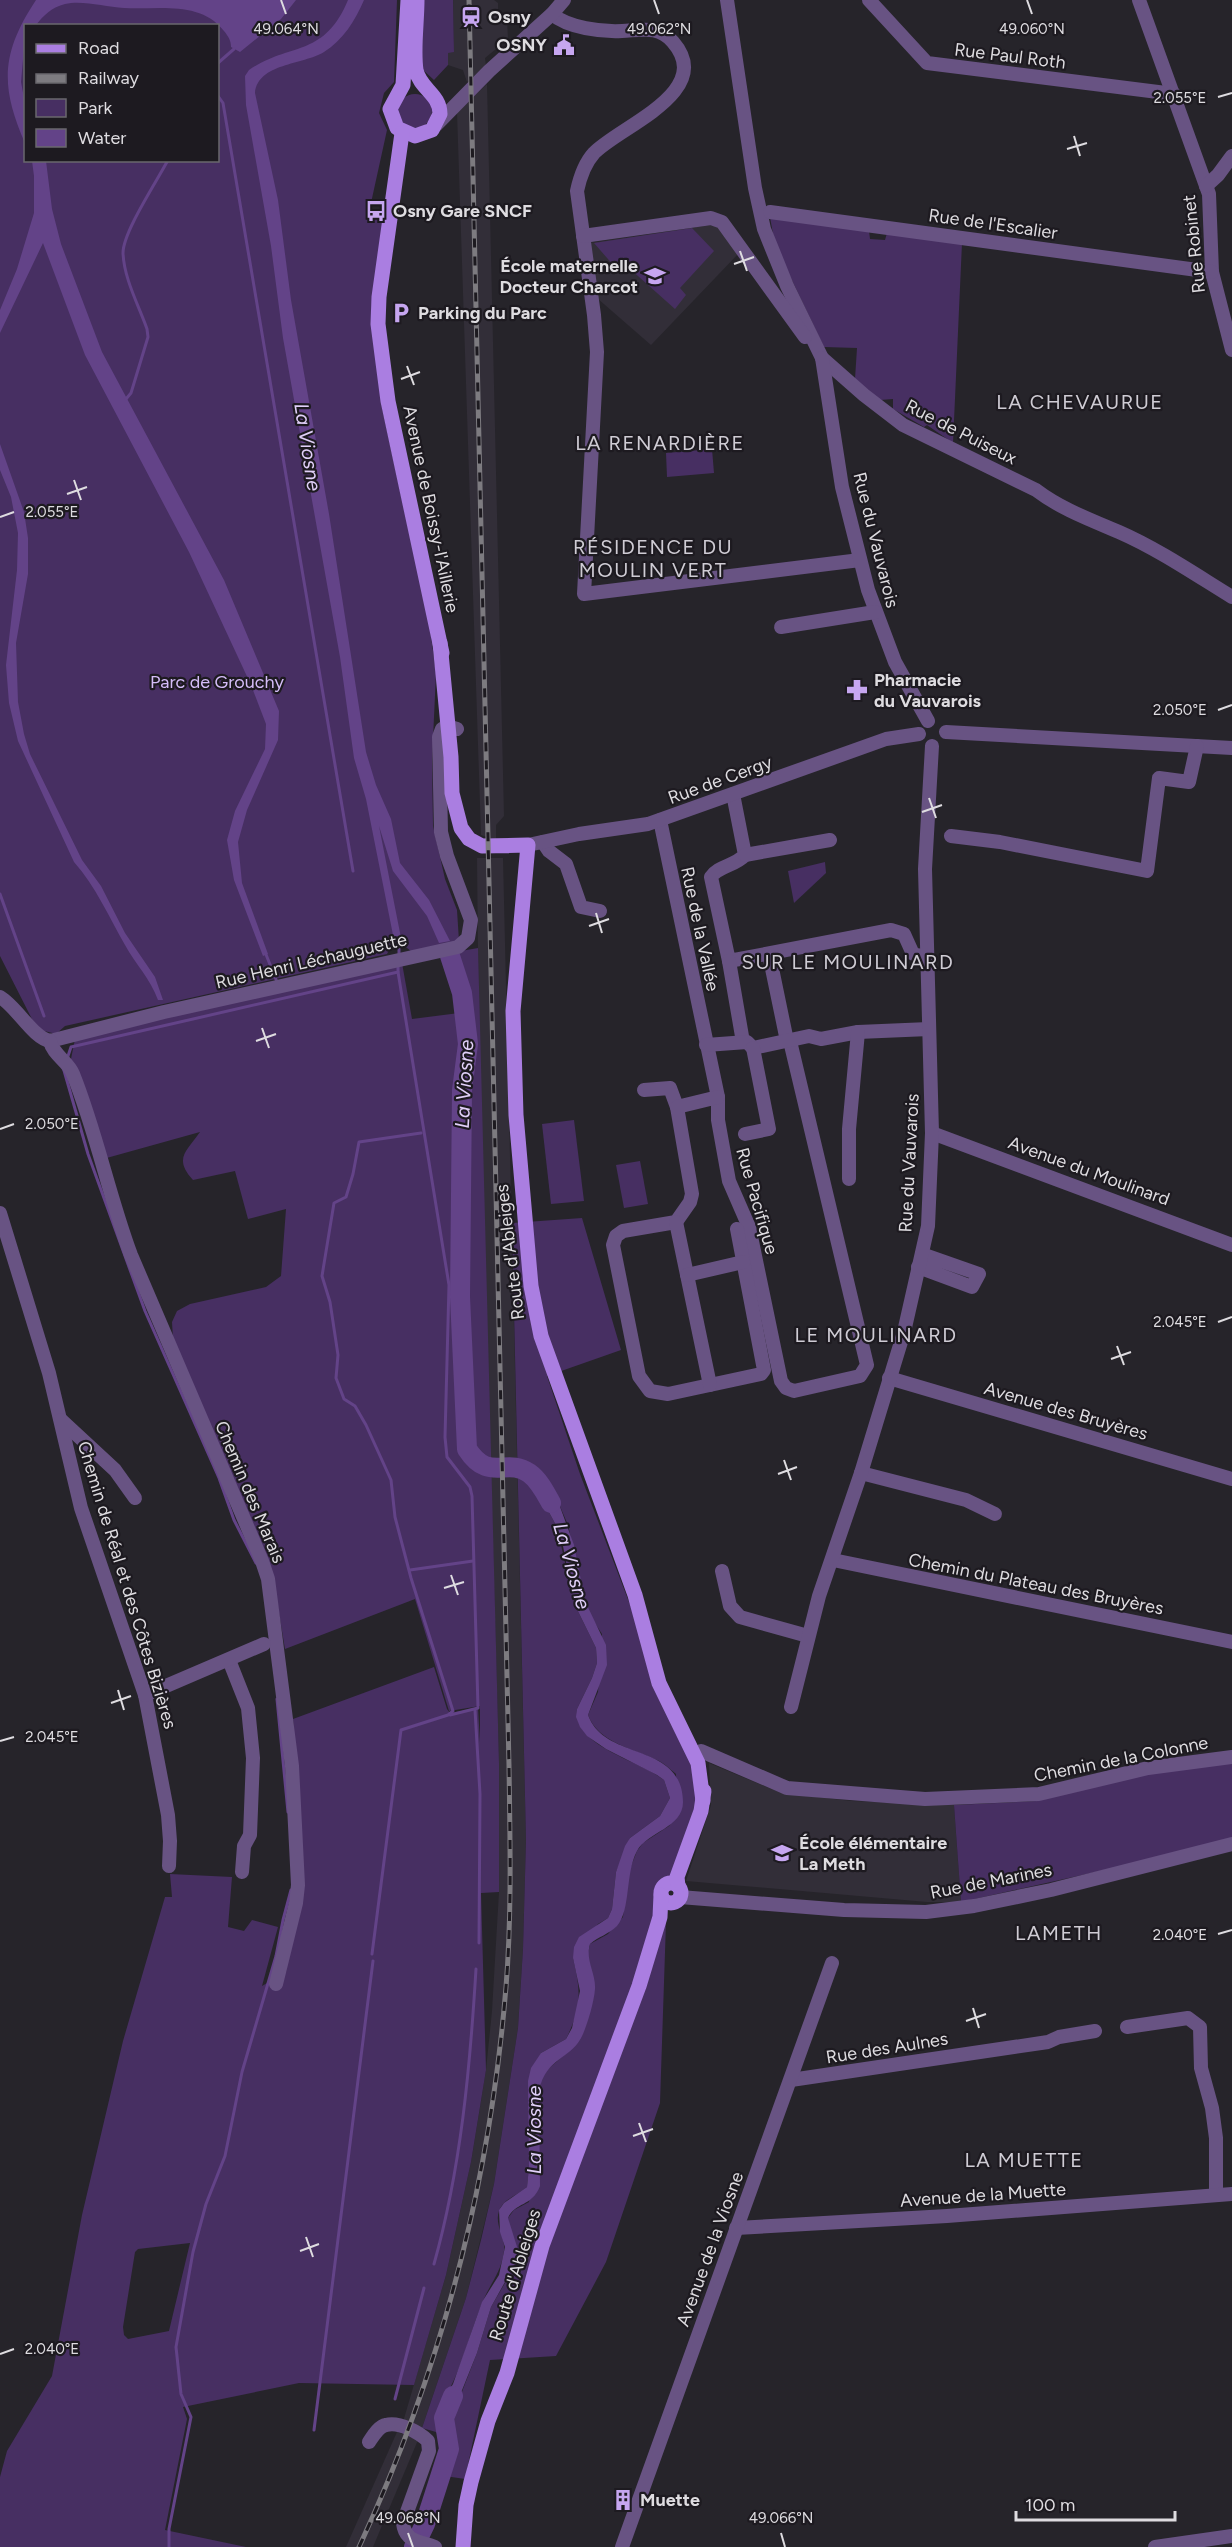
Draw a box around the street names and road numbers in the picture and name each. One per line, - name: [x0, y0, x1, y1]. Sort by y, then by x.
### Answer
- street label: Rue Paul Roth: [953, 38, 1067, 74]
- street label: Rue Robinet: [1178, 194, 1210, 294]
- street label: Rue de l'Escalier: [927, 204, 1059, 244]
- street label: Rue de Puiseux: [902, 395, 1021, 470]
- street label: Avenue de Boissy-l'Aillerie: [398, 403, 464, 615]
- street label: Rue du Vauvarois: [849, 470, 903, 610]
- street label: Rue de Cergy: [665, 751, 776, 809]
- street label: Rue de la Vallée: [676, 865, 724, 993]
- street label: Rue Henri Léchauguette: [213, 928, 409, 994]
- street label: Rue du Vauvarois: [894, 1093, 924, 1233]
- street label: Avenue du Moulinard: [1005, 1132, 1173, 1210]
- street label: Rue Pacifique: [731, 1145, 783, 1257]
- street label: Route d'Ableiges: [491, 1183, 529, 1321]
- street label: Avenue des Bruyères: [982, 1377, 1150, 1445]
- street label: Chemin des Marais: [210, 1418, 290, 1566]
- street label: Chemin de Réal et des Côtes Bizières: [73, 1438, 181, 1732]
- street label: Chemin du Plateau des Bruyères: [907, 1548, 1165, 1620]
- street label: Chemin de la Colonne: [1032, 1731, 1210, 1787]
- street label: Rue de Marines: [928, 1858, 1054, 1904]
- street label: Rue des Aulnes: [824, 2027, 950, 2069]
- street label: Avenue de la Viosne: [672, 2168, 748, 2329]
- street label: Avenue de la Muette: [899, 2178, 1067, 2212]
- street label: Route d'Ableiges: [485, 2207, 545, 2343]

